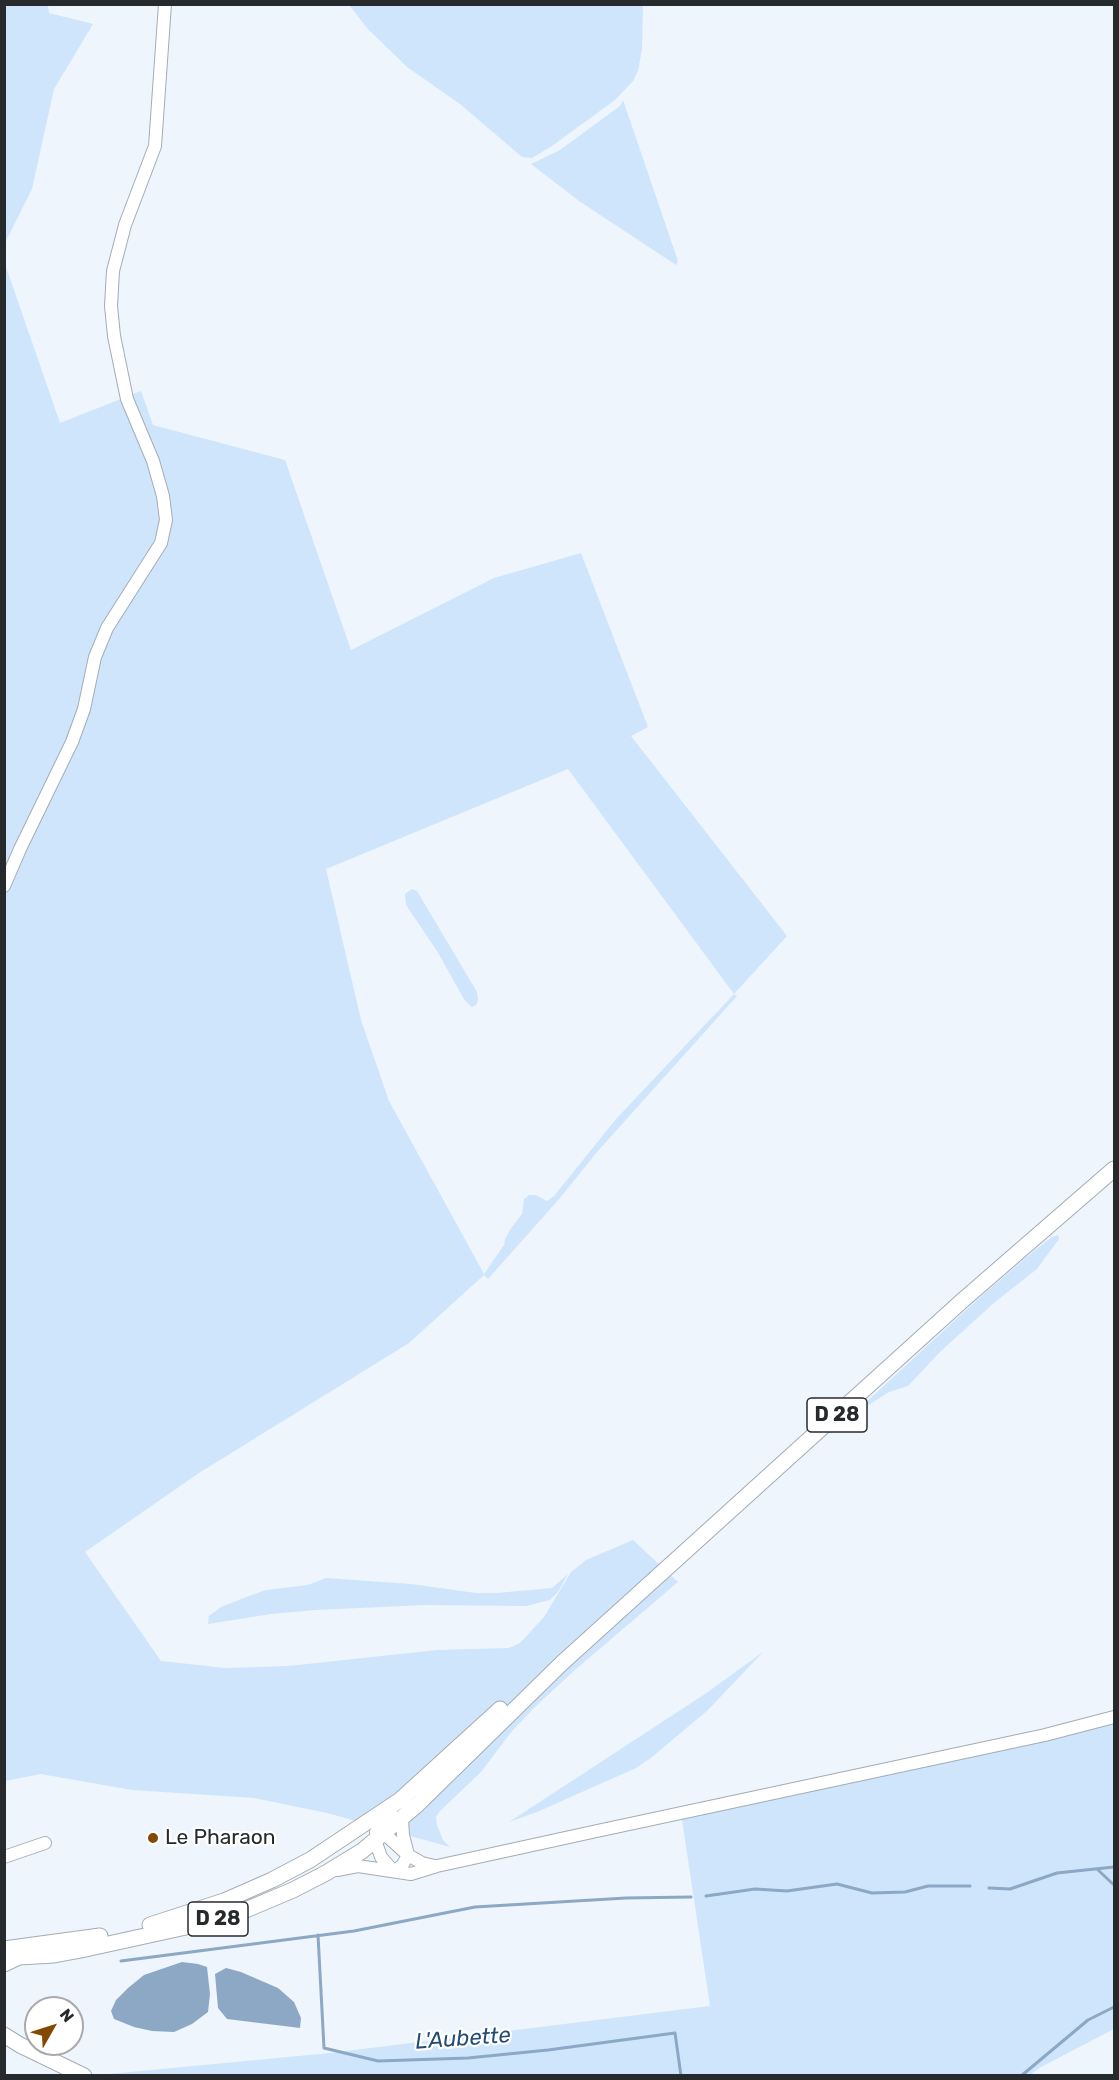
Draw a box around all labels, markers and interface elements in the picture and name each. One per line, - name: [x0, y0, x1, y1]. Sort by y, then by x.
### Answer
- road number: D 28: [807, 1398, 867, 1432]
- place label: Le Pharaon: [165, 1825, 276, 1851]
- marker: Le Pharaon: [146, 1831, 160, 1845]
- road number: D 28: [188, 1902, 248, 1936]
- north arrow: [24, 1996, 84, 2056]
- text: N: [56, 2005, 78, 2026]
- water label: L'Aubette: [414, 2023, 512, 2055]

